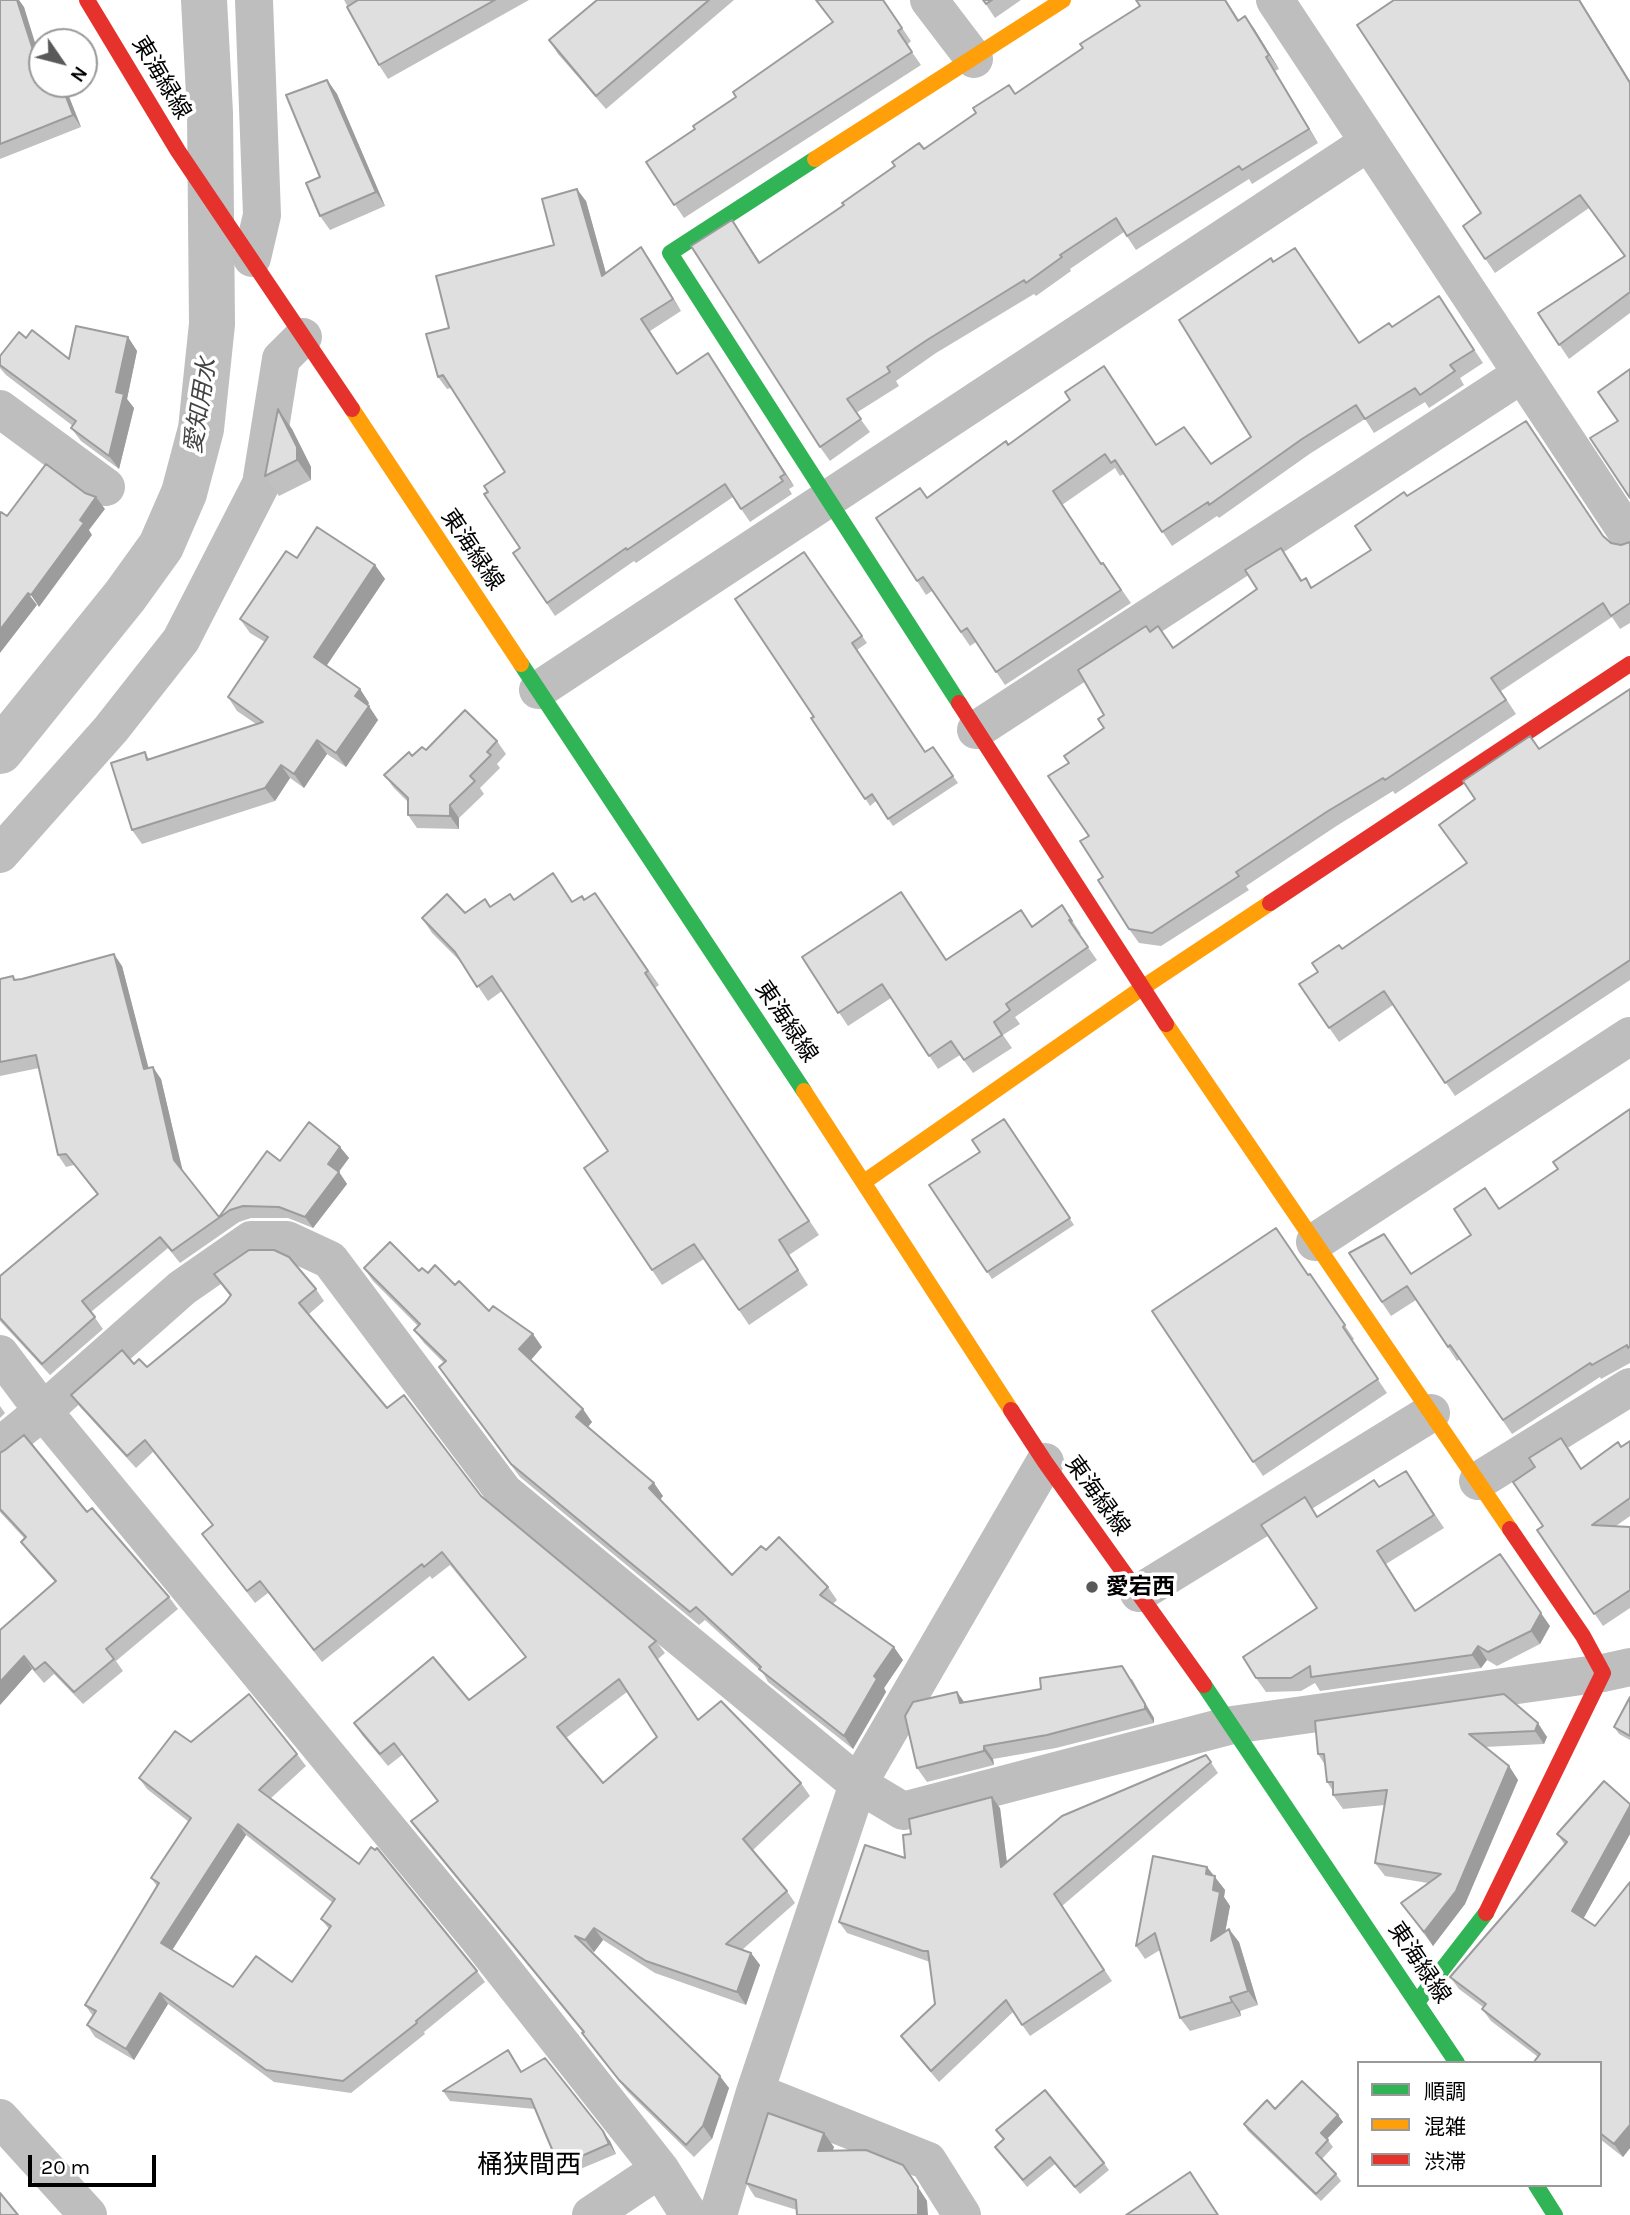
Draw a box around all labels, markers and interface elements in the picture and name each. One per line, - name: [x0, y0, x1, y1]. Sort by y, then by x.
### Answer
- north arrow: [28, 28, 98, 98]
- street label: 東海緑線: [125, 31, 197, 125]
- text: N: [66, 62, 91, 86]
- water label: 愛知用水: [179, 356, 223, 456]
- street label: 東海緑線: [435, 504, 509, 596]
- street label: 東海緑線: [749, 976, 823, 1068]
- street label: 東海緑線: [1059, 1451, 1135, 1541]
- place label: 愛宕西: [1106, 1573, 1175, 1601]
- marker: 愛宕西: [1084, 1579, 1100, 1595]
- street label: 東海緑線: [1382, 1917, 1456, 2009]
- legend: [1357, 2061, 1602, 2187]
- text: 順調: [1424, 2080, 1466, 2104]
- text: 混雑: [1424, 2115, 1466, 2139]
- scale bar: [32, 2142, 159, 2186]
- district label: 桶狭間西: [477, 2150, 581, 2182]
- text: 渋滞: [1424, 2150, 1466, 2174]
- text: 20 m: [41, 2155, 90, 2179]

